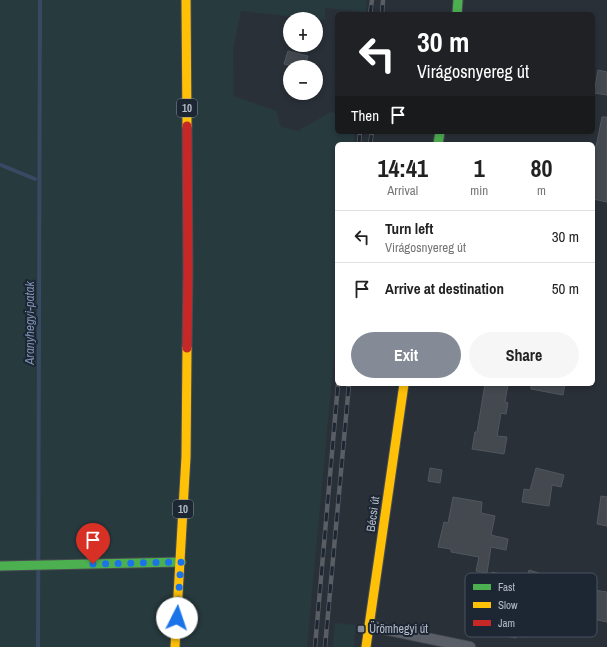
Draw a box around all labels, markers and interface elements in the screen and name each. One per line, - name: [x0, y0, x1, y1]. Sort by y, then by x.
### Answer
- map controls: [283, 12, 323, 100]
- button: +: [283, 12, 323, 52]
- text: 30 m: [417, 23, 469, 61]
- icon: left: [351, 28, 403, 80]
- text: Virágosnyereg út: [417, 59, 529, 84]
- button: −: [283, 60, 323, 100]
- road number: 10: [177, 99, 197, 117]
- icon: arrive: [387, 104, 409, 126]
- text: Then: [351, 105, 379, 126]
- text: 14:41: [378, 152, 428, 184]
- text: 1: [474, 152, 485, 184]
- text: 80: [531, 152, 553, 184]
- text: Arrival: [387, 182, 418, 199]
- text: min: [470, 182, 488, 199]
- text: m: [537, 182, 546, 199]
- text: Turn left: [385, 218, 433, 239]
- icon: left: [351, 226, 373, 248]
- text: 30 m: [552, 226, 579, 247]
- text: Virágosnyereg út: [385, 239, 466, 256]
- icon: arrive: [351, 278, 373, 300]
- text: Arrive at destination: [385, 278, 504, 299]
- text: 50 m: [552, 278, 579, 299]
- water label: Aranyhegyi-patak: [21, 281, 38, 366]
- button: Exit: [351, 332, 461, 378]
- button: Share: [469, 332, 579, 378]
- street label: Bécsi út: [363, 495, 383, 533]
- road number: 10: [173, 500, 193, 518]
- pin: [76, 523, 110, 564]
- icon: arrive: [82, 529, 104, 551]
- legend: [465, 573, 597, 637]
- text: Fast: [498, 580, 516, 594]
- position arrow: [156, 597, 198, 639]
- text: Slow: [498, 598, 518, 612]
- text: Jam: [498, 616, 515, 630]
- place label: Ürömhegyi út: [369, 620, 428, 637]
- marker: Ürömhegyi út: [356, 624, 366, 634]

